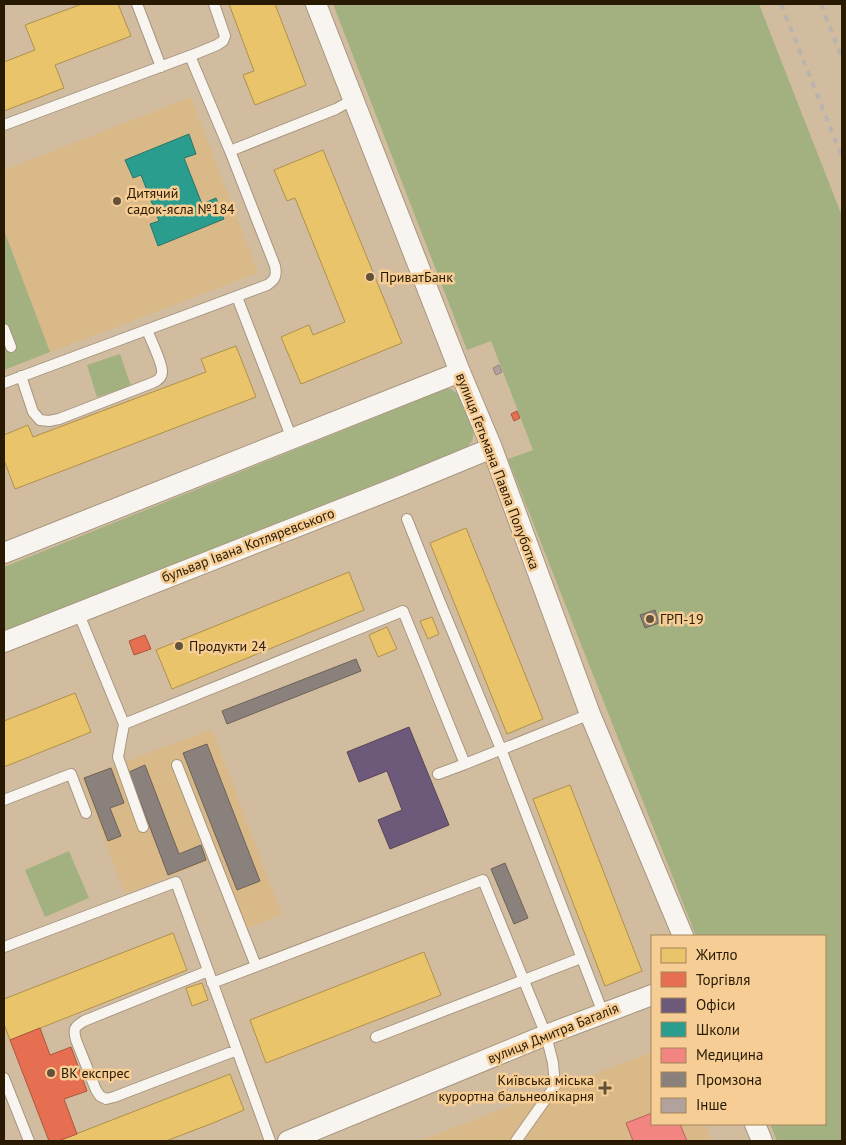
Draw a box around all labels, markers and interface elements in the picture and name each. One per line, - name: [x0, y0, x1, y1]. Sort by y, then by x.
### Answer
- place label: Дитячий садок-ясла №184: [127, 184, 235, 218]
- marker: Дитячий садок-ясла №184: [111, 195, 123, 207]
- place label: ПриватБанк: [380, 268, 453, 286]
- marker: ПриватБанк: [364, 271, 376, 283]
- street label: вулиця Гетьмана Павла Полуботка: [452, 370, 544, 572]
- street label: бульвар Івана Котляревського: [159, 504, 337, 586]
- place label: ГРП-19: [660, 610, 704, 628]
- marker: ГРП-19: [644, 613, 656, 625]
- place label: Продукти 24: [189, 637, 267, 655]
- marker: Продукти 24: [173, 640, 185, 652]
- legend: [651, 935, 826, 1125]
- text: Житло: [695, 945, 738, 964]
- text: Торгівля: [696, 970, 750, 989]
- text: Офіси: [696, 995, 735, 1014]
- street label: вулиця Дмитра Багалія: [485, 998, 621, 1068]
- text: Школи: [696, 1020, 740, 1039]
- text: Медицина: [696, 1045, 763, 1064]
- place label: ВК експрес: [61, 1064, 130, 1082]
- marker: ВК експрес: [45, 1067, 57, 1079]
- text: Промзона: [696, 1070, 762, 1089]
- place label: Київська міська курортна бальнеолікарня: [438, 1071, 594, 1105]
- marker: Київська міська курортна бальнеолікарня: [598, 1081, 612, 1095]
- text: Інше: [696, 1095, 727, 1114]

